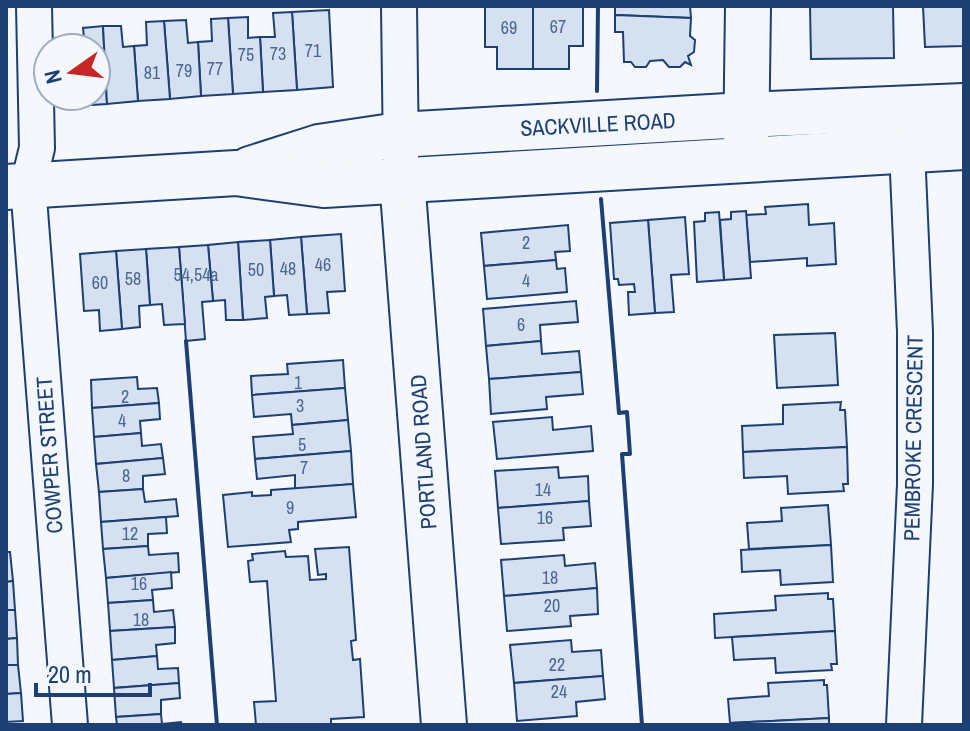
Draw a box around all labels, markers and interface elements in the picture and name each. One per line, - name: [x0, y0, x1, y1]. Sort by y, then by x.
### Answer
- house number: 67: [550, 14, 566, 39]
- house number: 69: [501, 15, 517, 40]
- north arrow: [32, 32, 112, 112]
- house number: 71: [305, 38, 322, 63]
- house number: 73: [270, 41, 286, 66]
- house number: 75: [238, 42, 254, 67]
- house number: 77: [207, 56, 223, 81]
- house number: 79: [176, 58, 192, 83]
- house number: 81: [144, 60, 161, 85]
- text: N: [36, 67, 69, 87]
- street label: SACKVILLE ROAD: [520, 105, 676, 143]
- house number: 2: [522, 230, 530, 255]
- house number: 46: [315, 252, 331, 277]
- house number: 48: [280, 256, 296, 281]
- house number: 50: [248, 257, 264, 282]
- house number: 54,54a: [173, 262, 219, 287]
- house number: 58: [125, 266, 141, 291]
- house number: 4: [522, 268, 530, 293]
- house number: 60: [92, 270, 108, 295]
- house number: 6: [517, 312, 525, 337]
- street label: PEMBROKE CRESCENT: [896, 335, 930, 541]
- house number: 1: [294, 370, 303, 395]
- street label: PORTLAND ROAD: [403, 374, 443, 530]
- street label: COWPER STREET: [29, 375, 69, 535]
- house number: 2: [121, 384, 129, 409]
- house number: 3: [296, 393, 304, 418]
- house number: 4: [118, 408, 126, 433]
- house number: 5: [298, 432, 306, 457]
- house number: 7: [300, 455, 308, 480]
- house number: 8: [122, 463, 130, 488]
- house number: 14: [535, 477, 551, 502]
- house number: 9: [286, 495, 294, 520]
- house number: 16: [537, 505, 553, 530]
- house number: 12: [122, 521, 138, 546]
- house number: 18: [542, 565, 558, 590]
- house number: 16: [131, 571, 147, 596]
- house number: 20: [544, 593, 560, 618]
- house number: 18: [133, 607, 149, 632]
- scale bar: [36, 647, 150, 697]
- house number: 22: [549, 652, 565, 677]
- text: 20 m: [48, 658, 92, 690]
- house number: 24: [551, 679, 567, 704]

